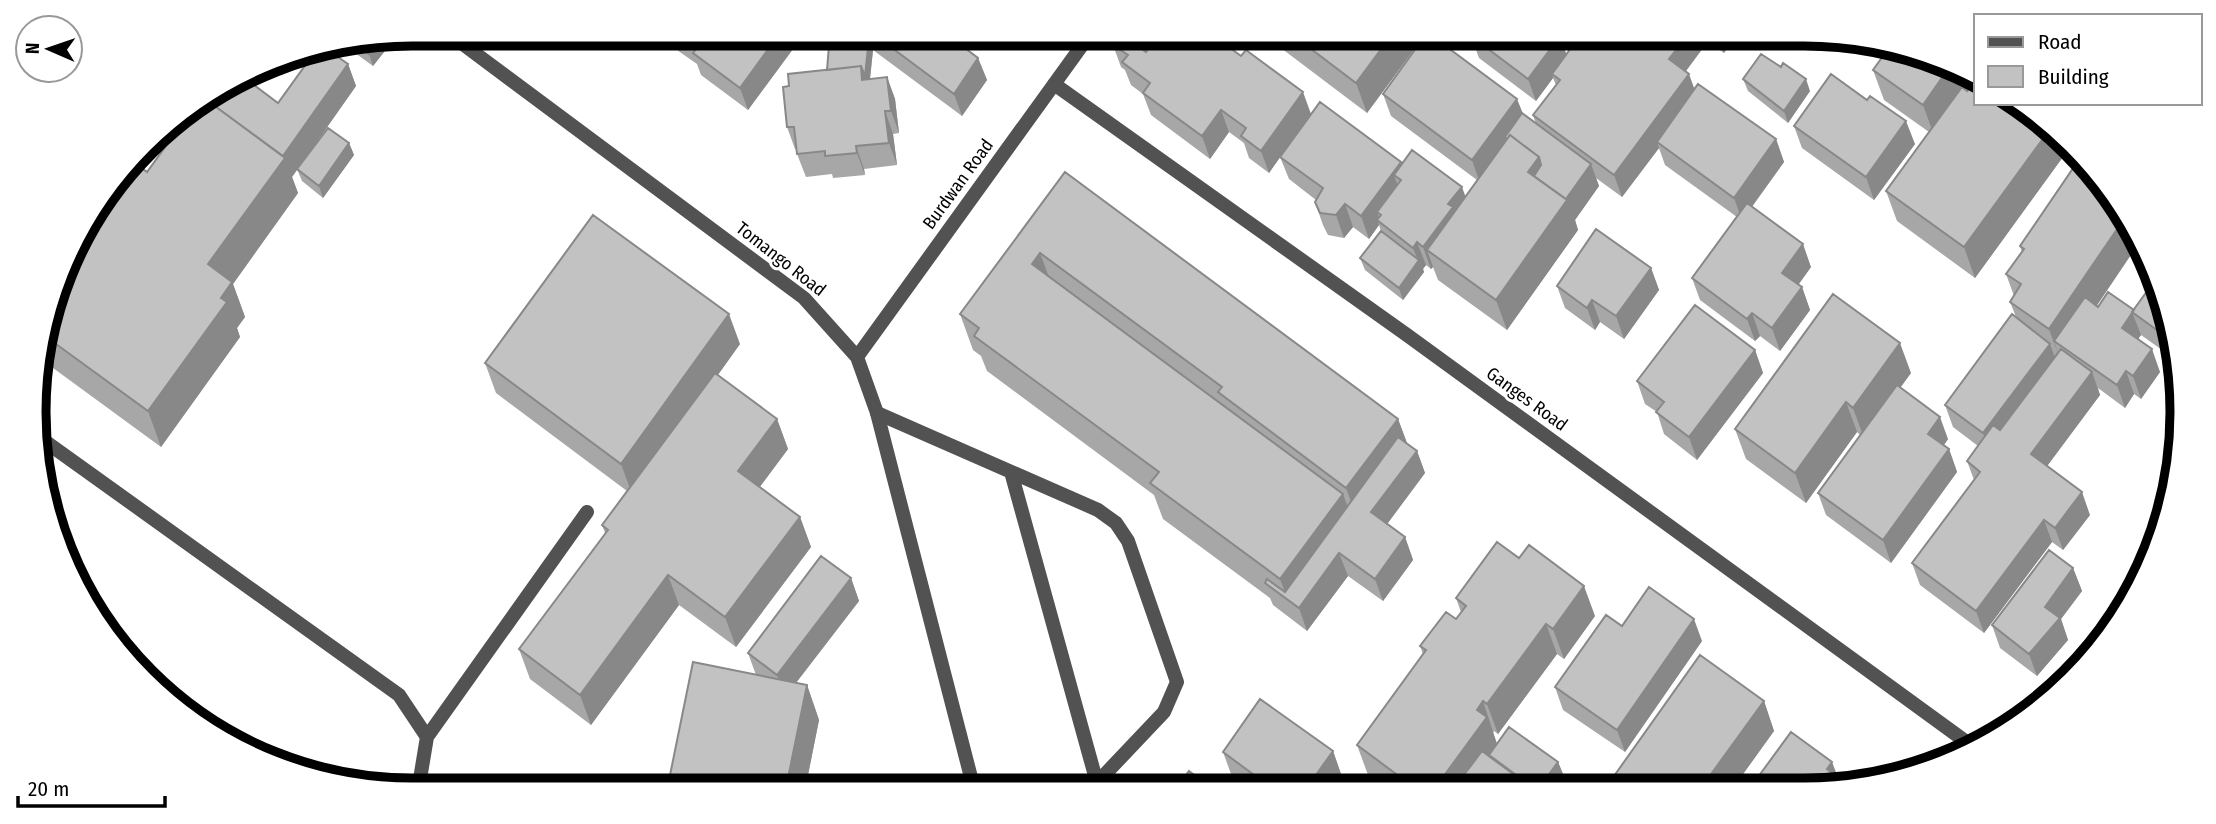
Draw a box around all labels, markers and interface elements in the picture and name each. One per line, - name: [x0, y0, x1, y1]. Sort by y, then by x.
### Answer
- north arrow: [14, 14, 84, 84]
- legend: [1974, 14, 2202, 105]
- text: Road: [2038, 29, 2082, 55]
- text: N: [21, 42, 44, 55]
- text: Building: [2038, 64, 2109, 90]
- street label: Burdwan Road: [918, 135, 998, 233]
- street label: Tomango Road: [732, 217, 830, 301]
- street label: Ganges Road: [1482, 362, 1572, 436]
- scale bar: [18, 764, 164, 808]
- text: 20 m: [28, 776, 69, 802]

